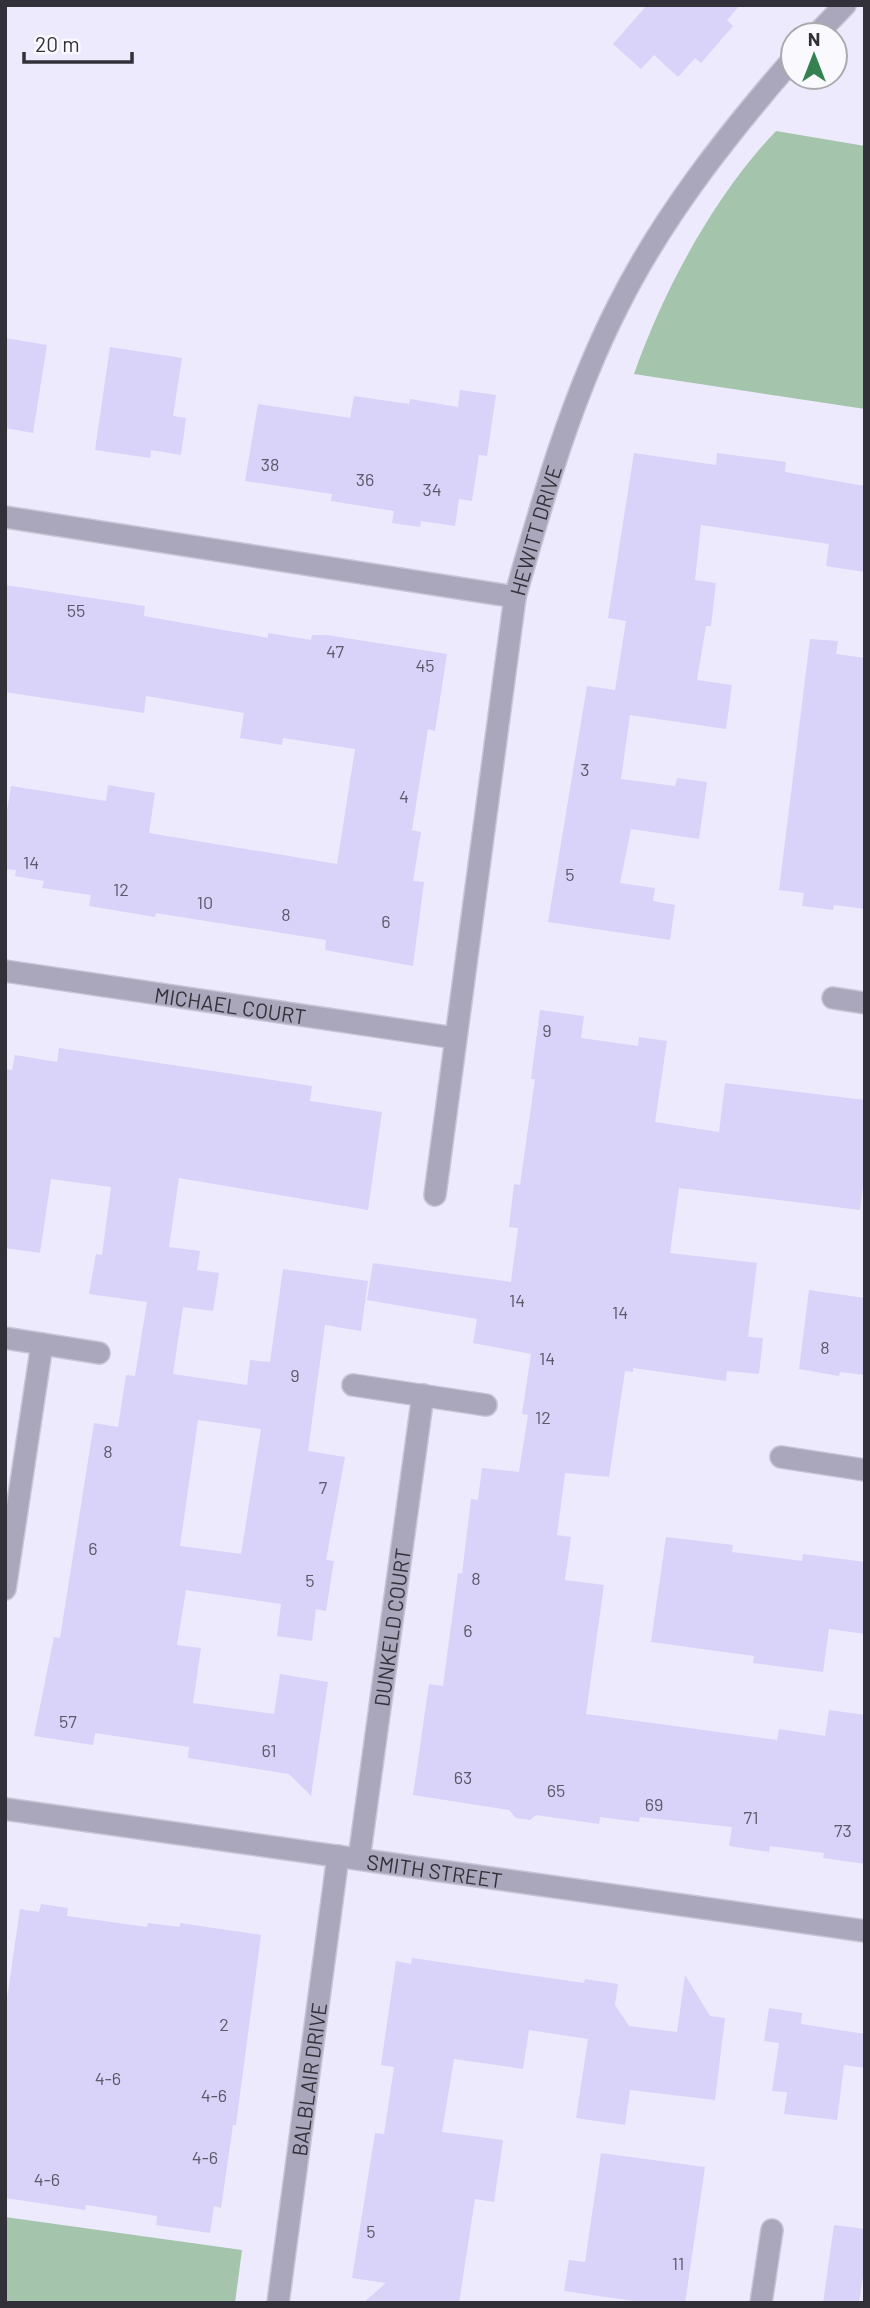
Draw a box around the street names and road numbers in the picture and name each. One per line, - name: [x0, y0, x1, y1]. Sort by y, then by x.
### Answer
- street label: HEWITT DRIVE: [504, 462, 566, 598]
- street label: MICHAEL COURT: [153, 981, 308, 1028]
- street label: DUNKELD COURT: [368, 1546, 414, 1708]
- street label: SMITH STREET: [365, 1848, 504, 1892]
- street label: BALBLAIR DRIVE: [285, 2001, 331, 2157]

